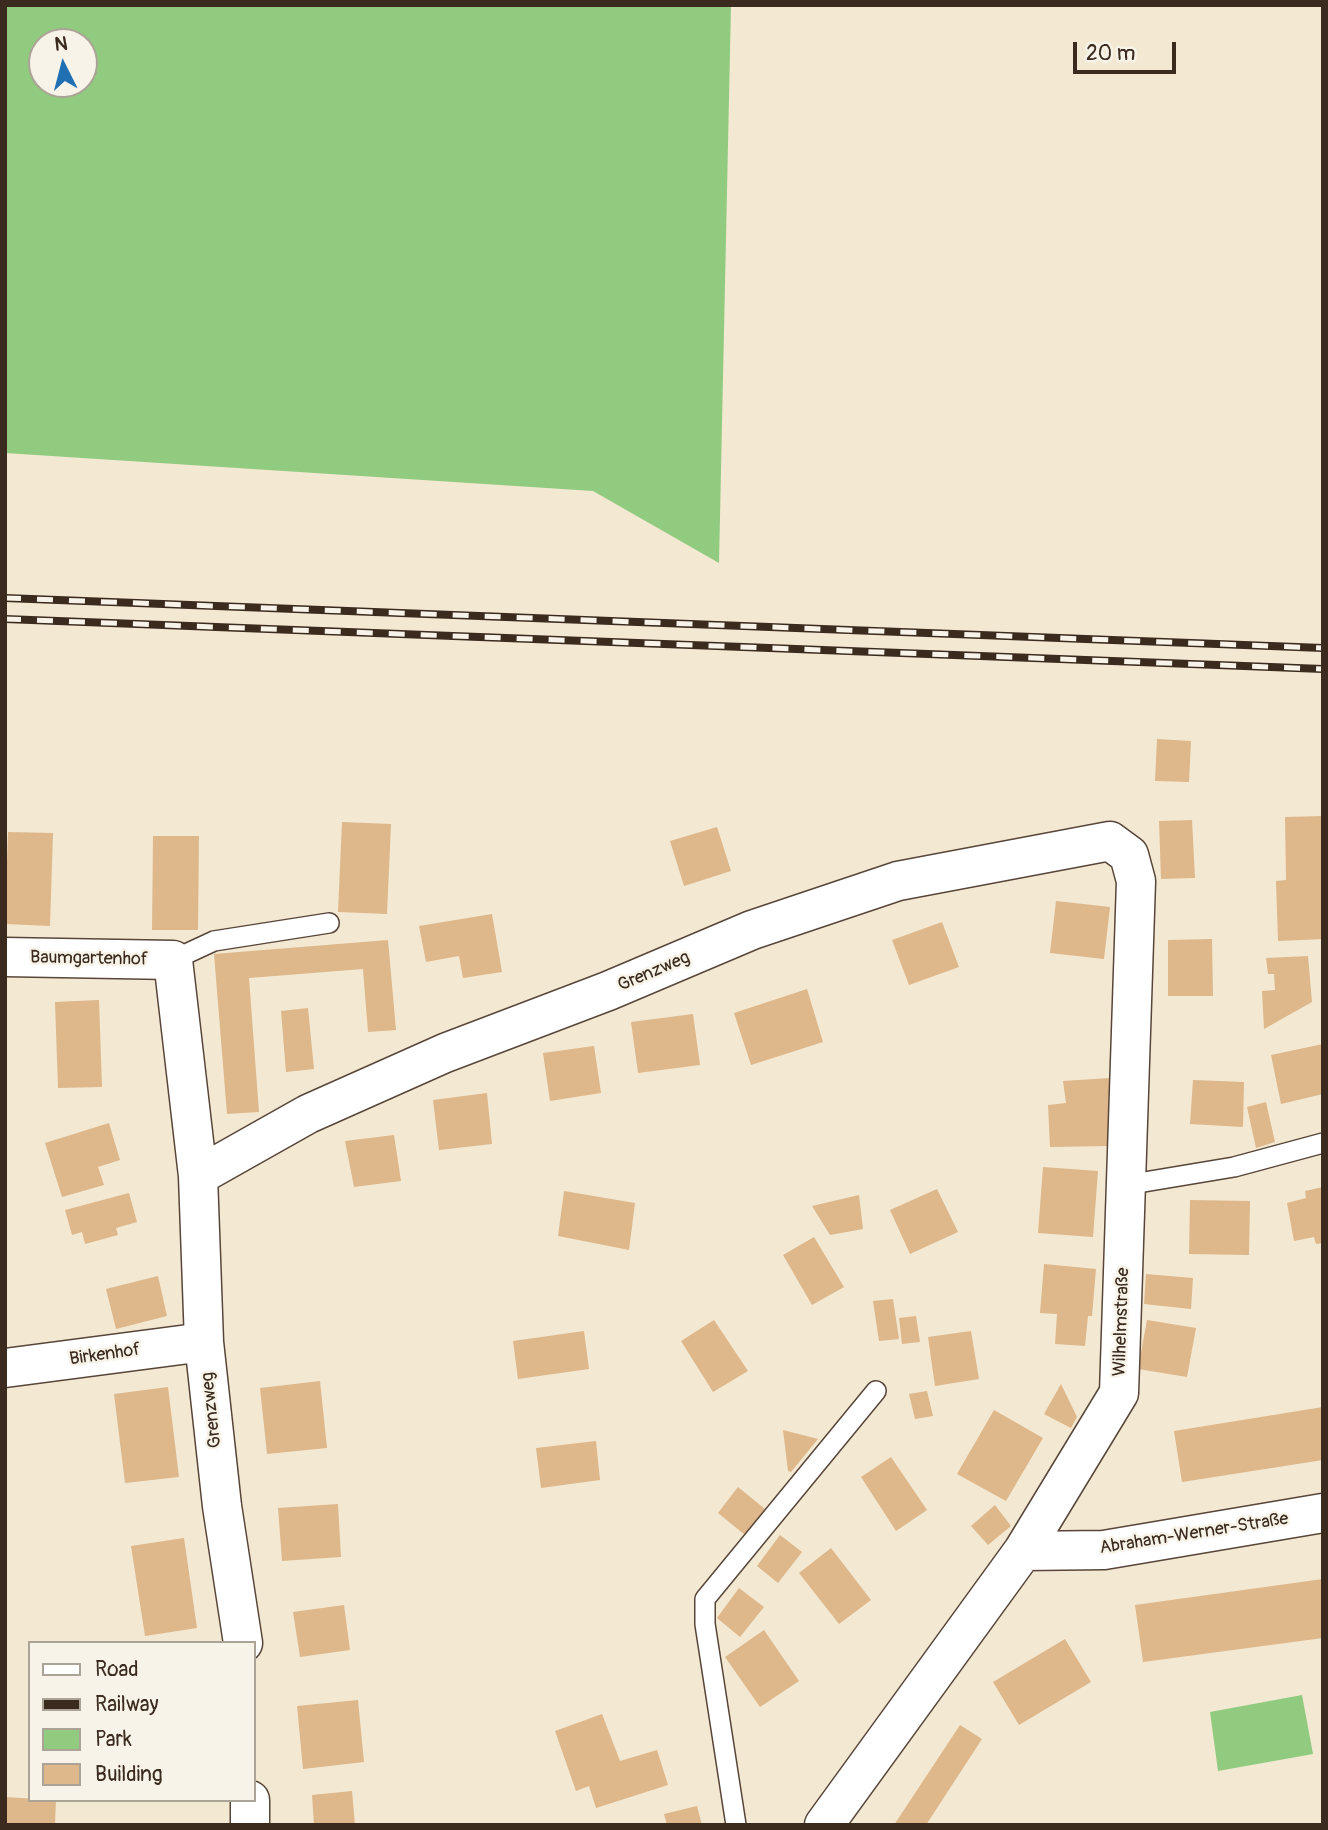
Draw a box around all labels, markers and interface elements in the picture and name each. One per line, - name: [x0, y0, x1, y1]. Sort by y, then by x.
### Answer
- north arrow: [28, 28, 98, 98]
- scale bar: [1076, 28, 1179, 72]
- text: N: [53, 31, 69, 57]
- text: 20 m: [1086, 40, 1135, 67]
- street label: Baumgartenhof: [30, 947, 148, 971]
- street label: Grenzweg: [615, 947, 693, 997]
- street label: Wilhelmstraße: [1109, 1267, 1135, 1377]
- street label: Birkenhof: [68, 1339, 142, 1371]
- street label: Grenzweg: [197, 1371, 227, 1449]
- street label: Abraham-Werner-Straße: [1098, 1508, 1290, 1560]
- legend: [28, 1641, 256, 1802]
- text: Road: [95, 1656, 139, 1683]
- text: Railway: [95, 1691, 159, 1718]
- text: Park: [95, 1726, 132, 1753]
- text: Building: [95, 1761, 162, 1788]

